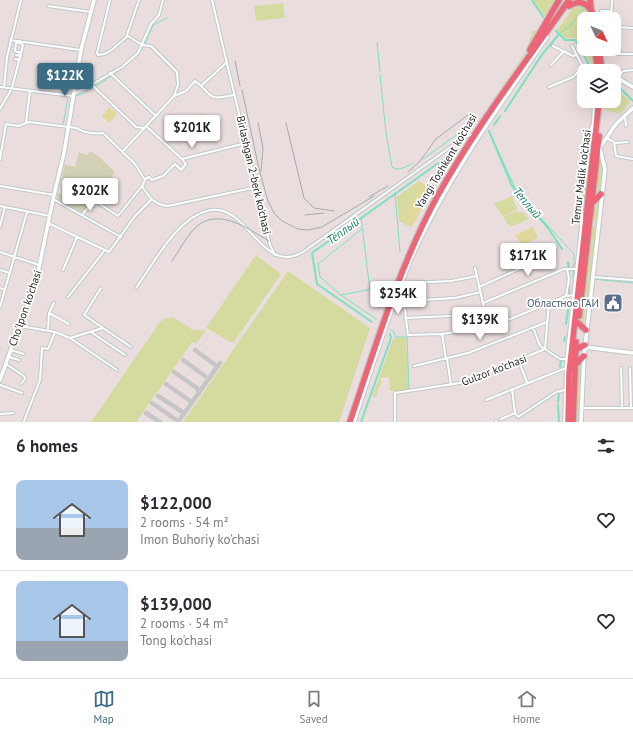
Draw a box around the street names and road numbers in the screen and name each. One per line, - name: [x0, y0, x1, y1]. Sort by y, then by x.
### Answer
- street label: Yangi Toshkent ko‘chasi: [412, 111, 480, 211]
- street label: Birlashgan 2-berk ko'chasi: [234, 114, 275, 236]
- street label: Temur Malik ko'chasi: [568, 129, 594, 225]
- street label: Cho'lpon ko'chasi: [5, 268, 45, 348]
- street label: Gulzor ko'chasi: [459, 351, 529, 389]

